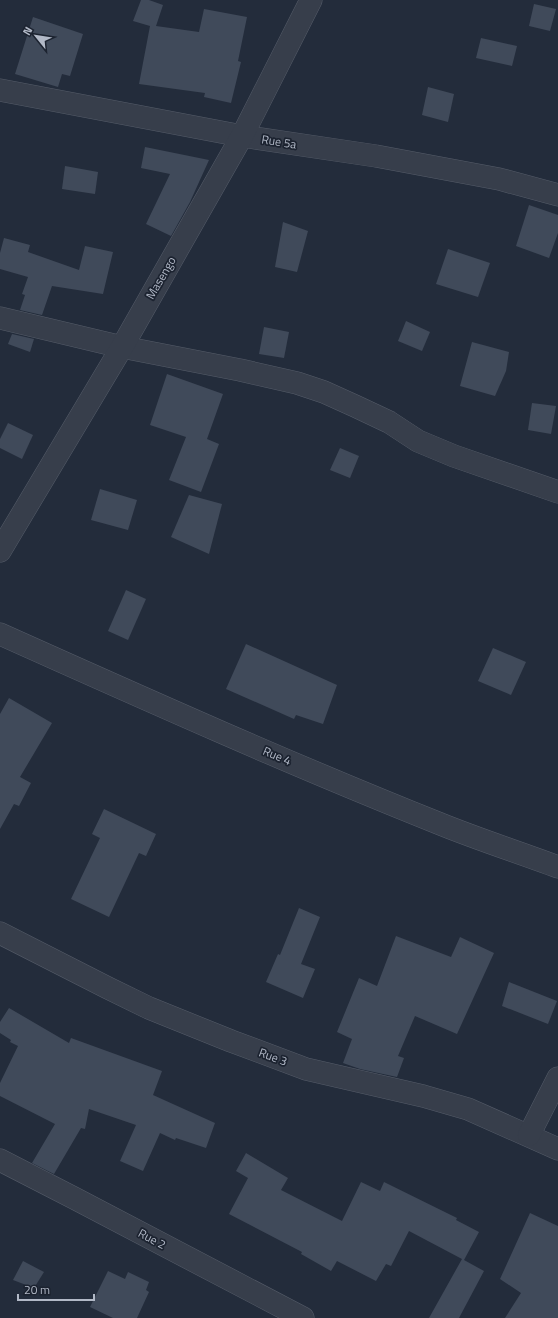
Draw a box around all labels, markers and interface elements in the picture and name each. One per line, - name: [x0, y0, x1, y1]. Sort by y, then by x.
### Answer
- north arrow: [16, 16, 56, 56]
- text: N: [19, 24, 36, 38]
- street label: Rue 5a: [260, 129, 298, 154]
- street label: Masengo: [141, 253, 180, 303]
- street label: Rue 4: [260, 741, 295, 770]
- street label: Rue 3: [256, 1043, 290, 1070]
- street label: Rue 2: [135, 1223, 170, 1254]
- scale bar: [18, 1276, 94, 1302]
- text: 20 m: [24, 1280, 50, 1299]

